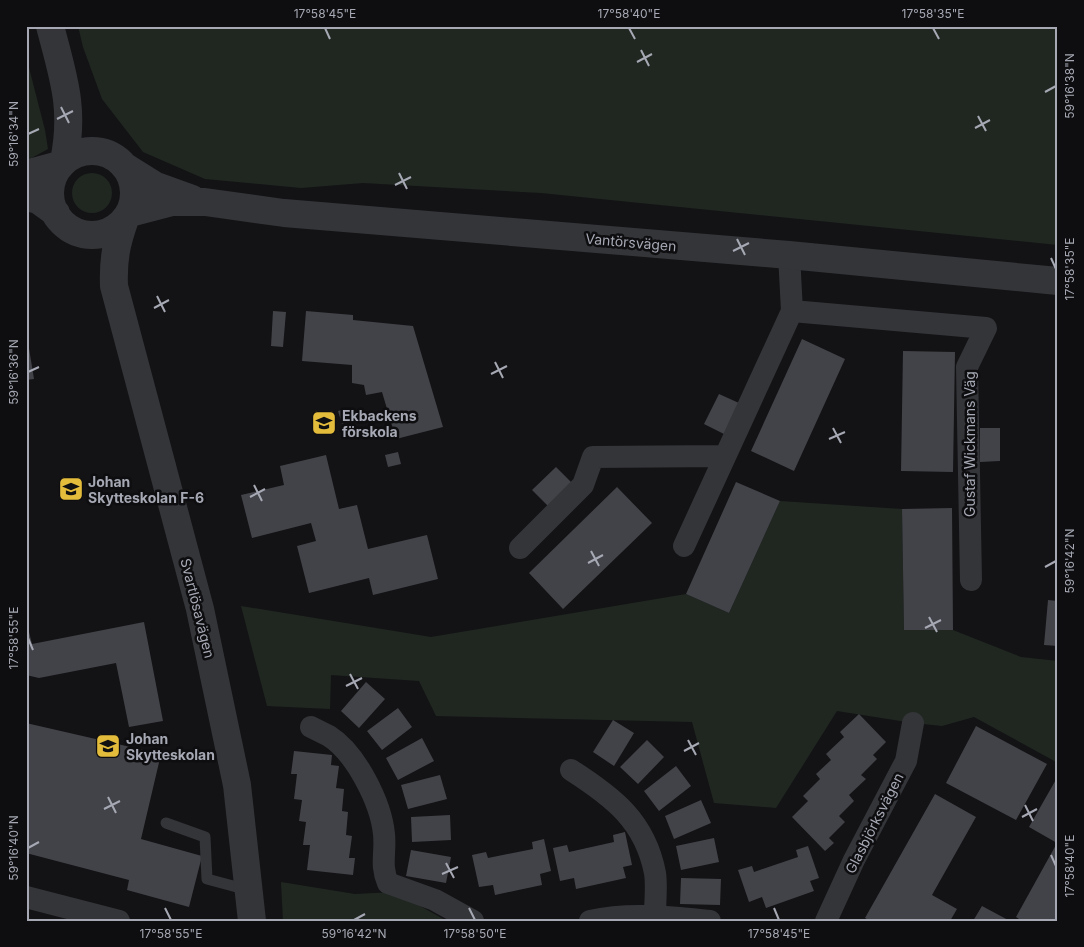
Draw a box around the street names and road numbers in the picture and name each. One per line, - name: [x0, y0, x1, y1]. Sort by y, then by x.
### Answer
- street label: Vantörsvägen: [585, 230, 677, 254]
- street label: Gustaf Wickmans Väg: [961, 371, 978, 517]
- street label: Svartlösavägen: [177, 556, 219, 660]
- street label: Glasbjörksvägen: [841, 770, 907, 876]

